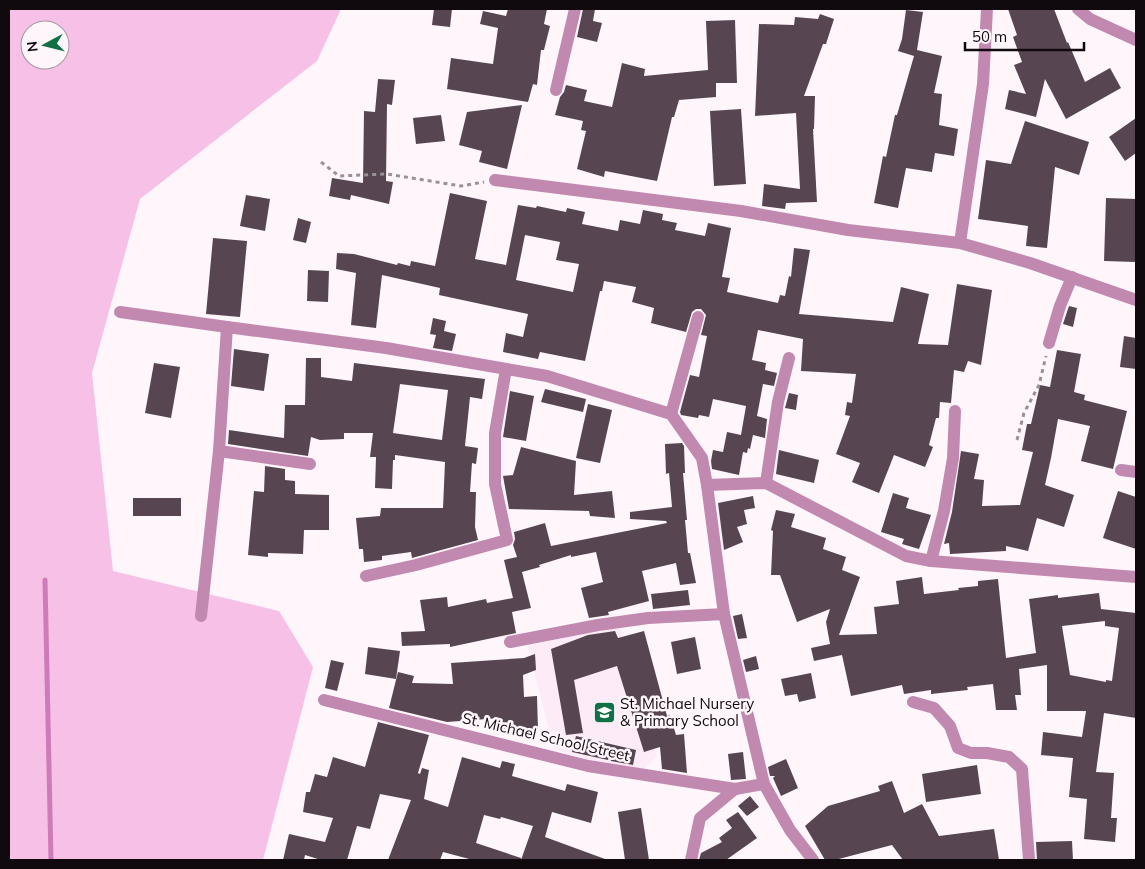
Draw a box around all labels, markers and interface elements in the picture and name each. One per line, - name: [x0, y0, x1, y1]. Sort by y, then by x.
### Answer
- north arrow: [20, 20, 70, 70]
- scale bar: [965, 20, 1084, 52]
- text: 50 m: [972, 27, 1007, 46]
- text: N: [23, 40, 42, 53]
- place label: St. Michael Nursery & Primary School: [620, 694, 754, 730]
- school or university icon: St. Michael Nursery & Primary School: [592, 701, 616, 725]
- street label: St. Michael School Street: [461, 708, 632, 765]

